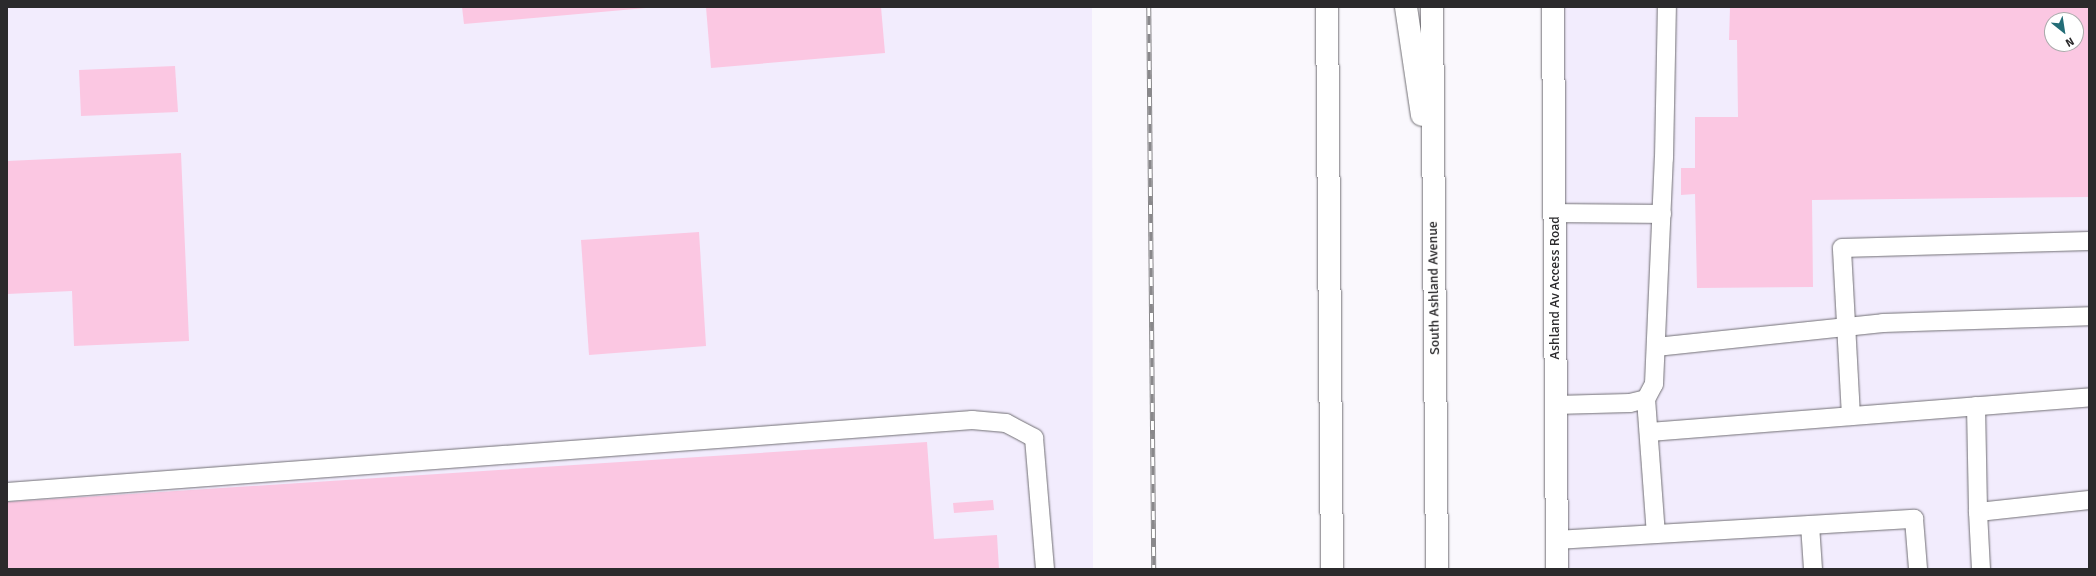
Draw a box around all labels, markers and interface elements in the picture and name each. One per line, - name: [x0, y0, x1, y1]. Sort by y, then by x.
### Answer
- north arrow: [2044, 12, 2084, 52]
- text: N: [2063, 34, 2076, 50]
- street label: Ashland Av Access Road: [1547, 216, 1563, 360]
- street label: South Ashland Avenue: [1424, 221, 1444, 355]

